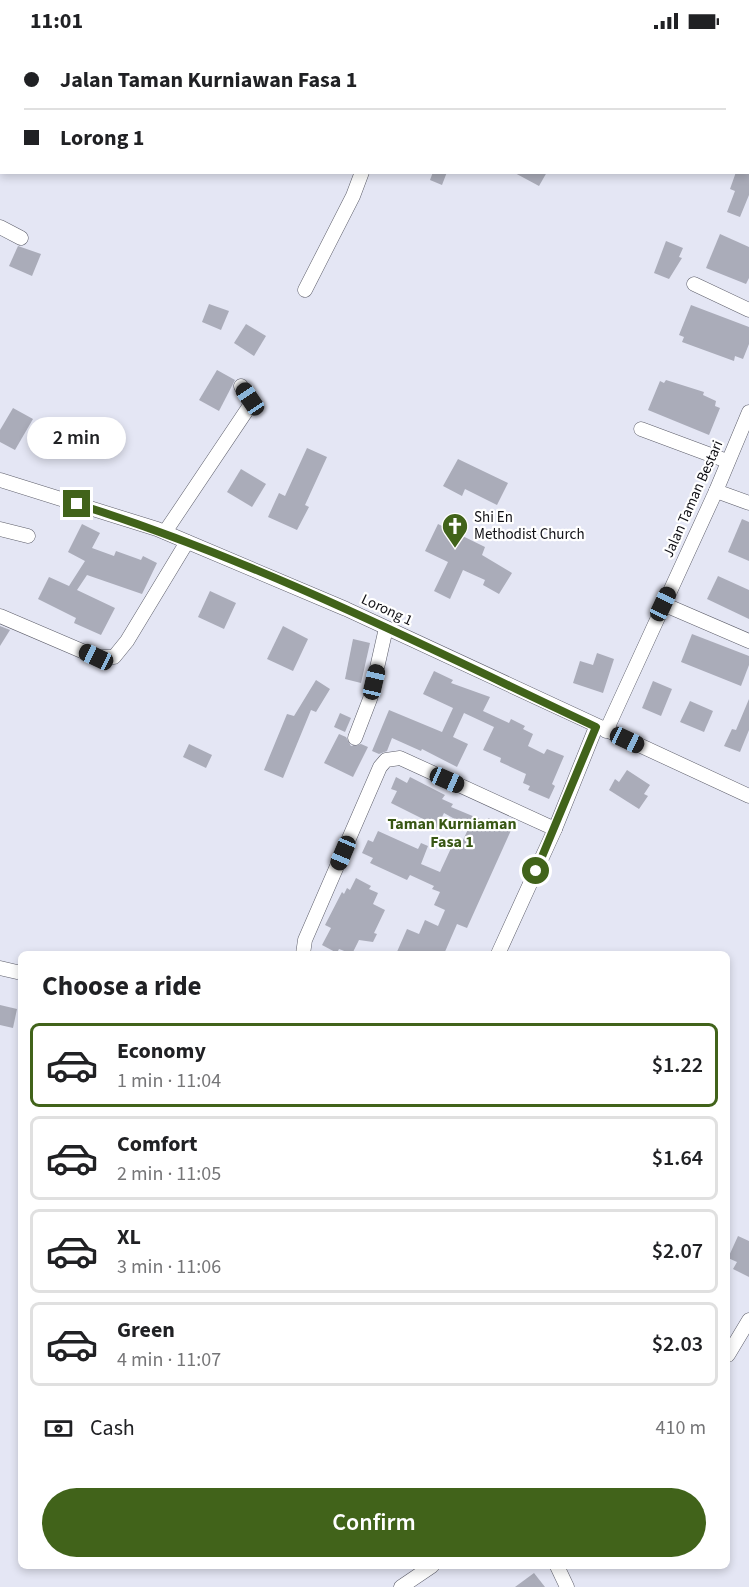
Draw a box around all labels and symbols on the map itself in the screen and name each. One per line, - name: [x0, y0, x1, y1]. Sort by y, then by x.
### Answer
- car: [232, 379, 268, 419]
- callout: 2 min: [28, 417, 127, 459]
- street label: Jalan Taman Bestari: [658, 437, 728, 561]
- route end: [63, 490, 90, 517]
- place label: Shi En Methodist Church: [474, 507, 585, 545]
- church icon: Shi En Methodist Church: [440, 511, 470, 549]
- car: [647, 584, 679, 624]
- street label: Lorong 1: [358, 589, 416, 631]
- car: [76, 641, 116, 673]
- car: [361, 662, 387, 702]
- car: [607, 724, 647, 756]
- car: [427, 764, 467, 796]
- district label: Taman Kurniaman Fasa 1: [387, 813, 517, 853]
- car: [328, 833, 358, 873]
- route start: [522, 857, 549, 884]

